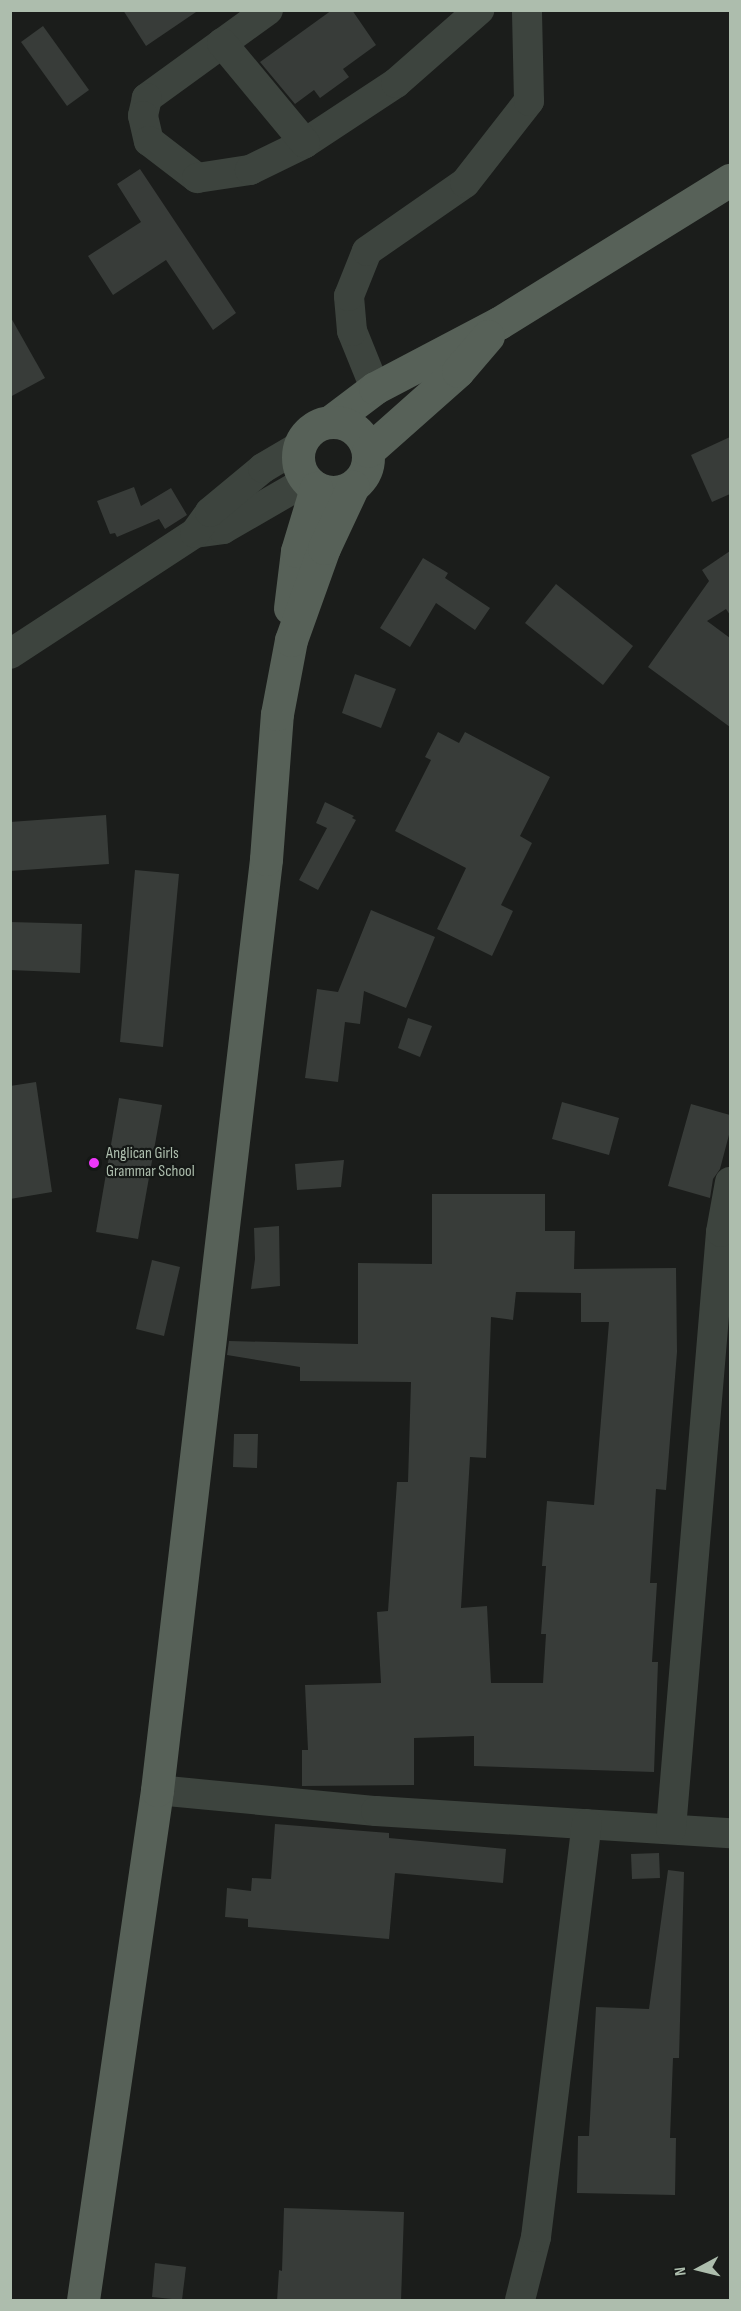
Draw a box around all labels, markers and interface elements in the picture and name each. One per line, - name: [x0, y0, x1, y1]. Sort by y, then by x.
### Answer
- place label: Anglican Girls Grammar School: [106, 1144, 195, 1182]
- marker: Anglican Girls Grammar School: [87, 1156, 101, 1170]
- north arrow: [669, 2239, 729, 2299]
- text: N: [671, 2266, 691, 2277]

